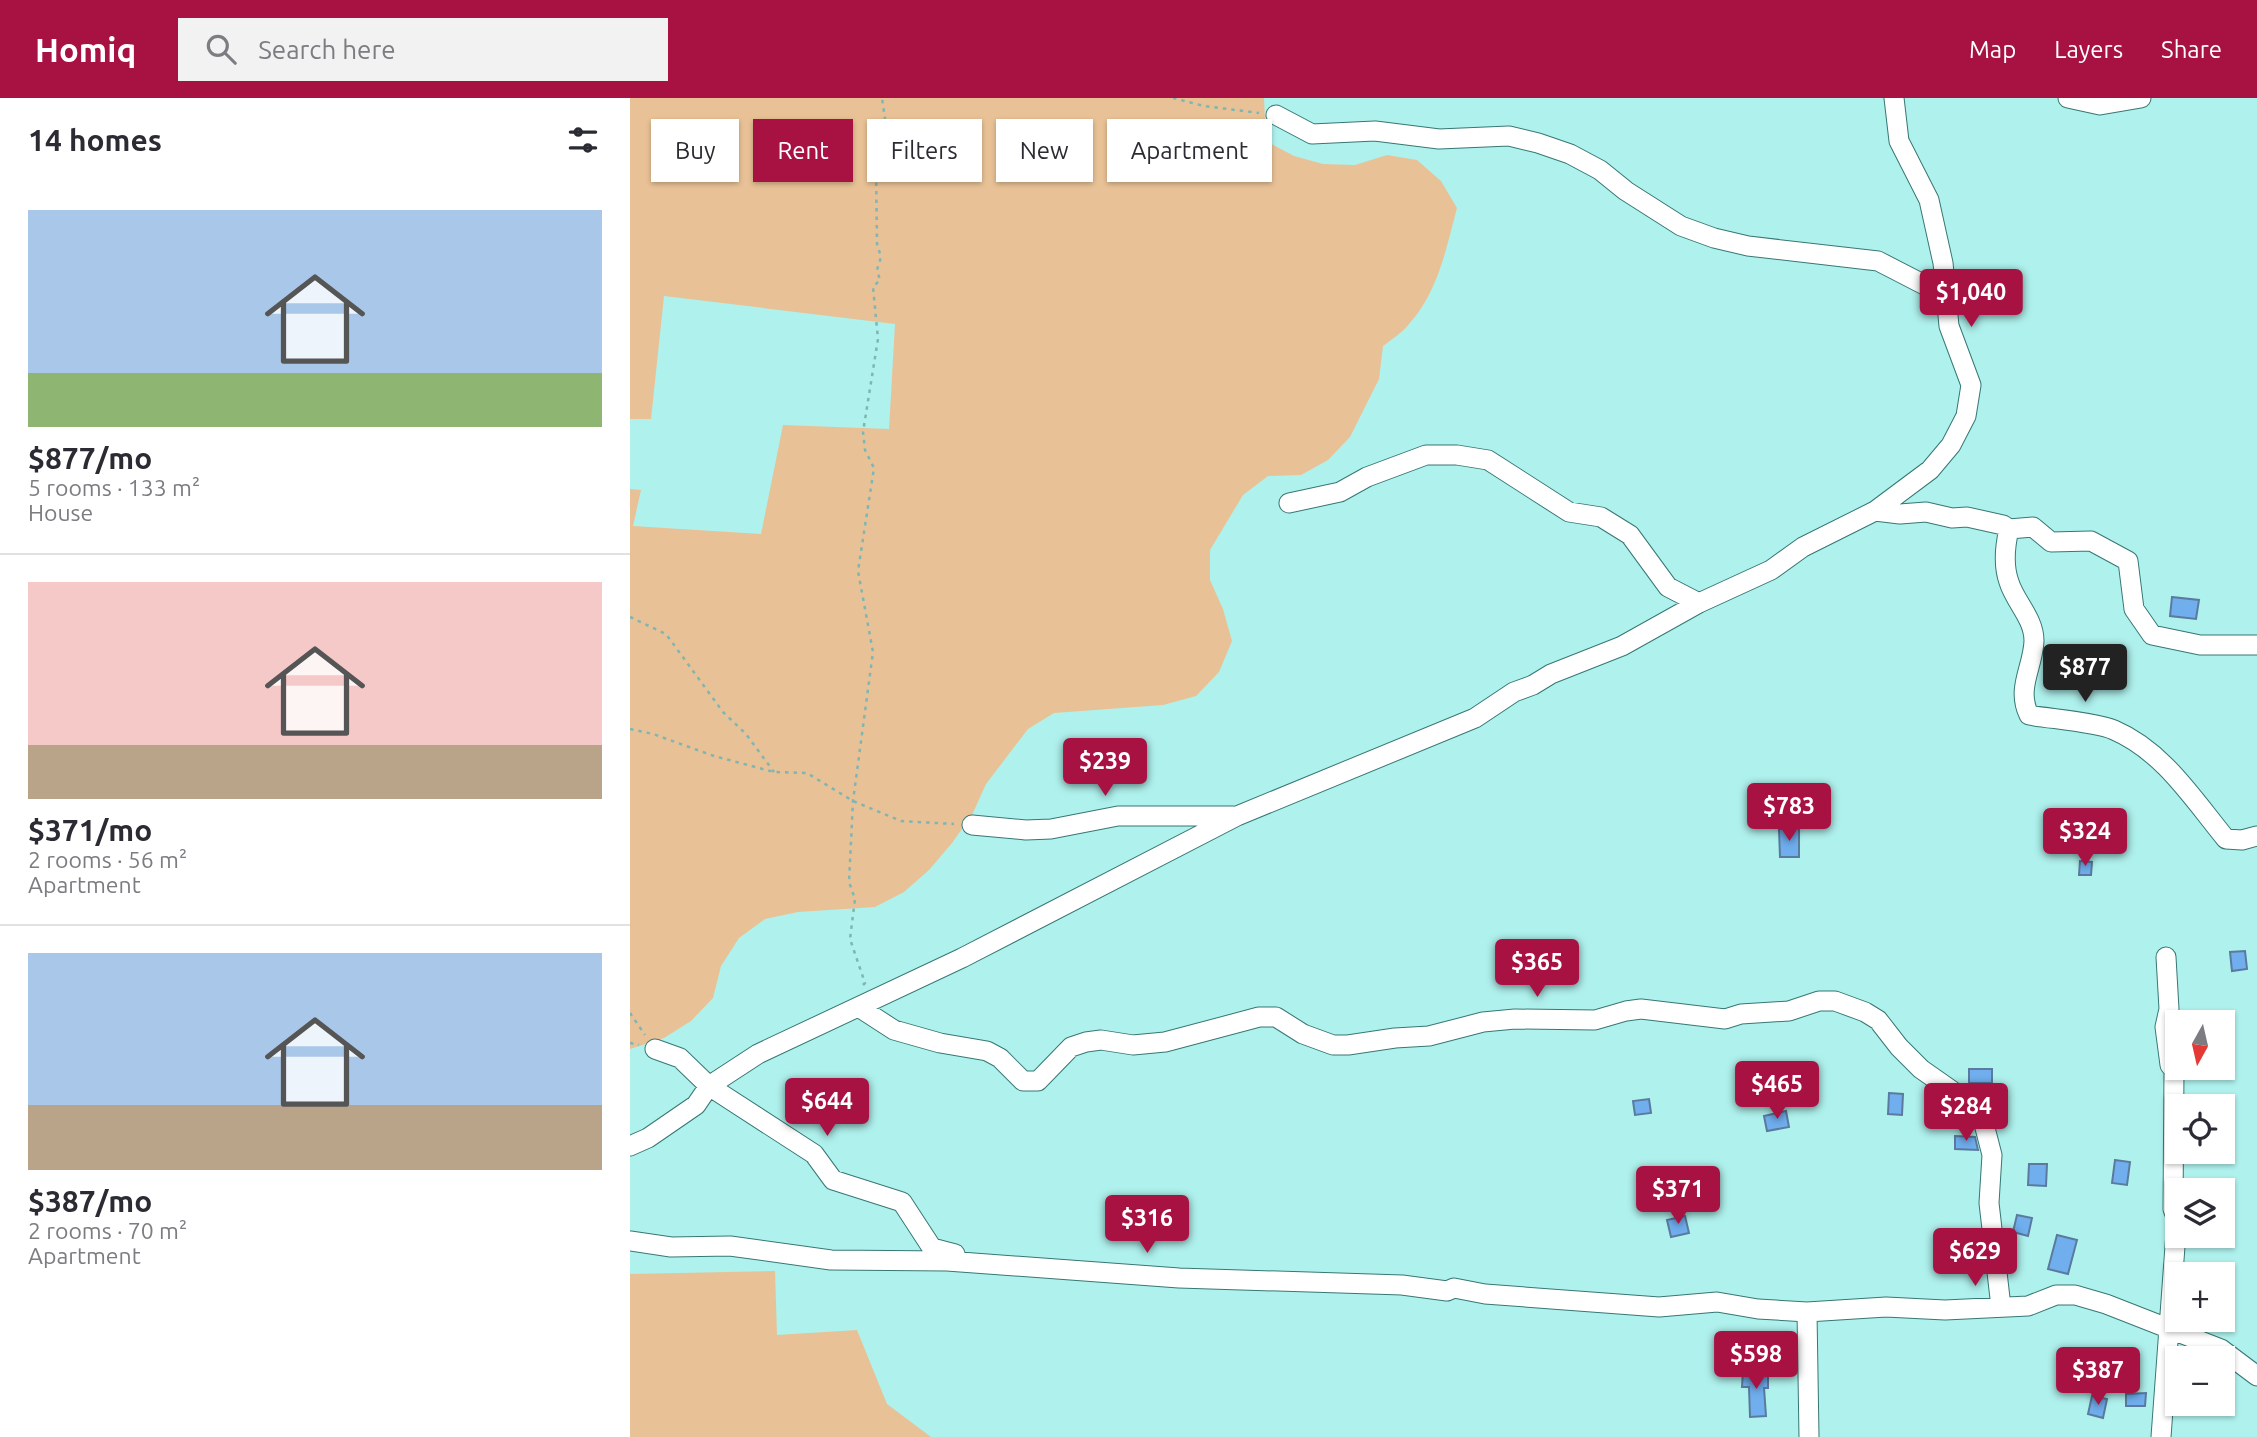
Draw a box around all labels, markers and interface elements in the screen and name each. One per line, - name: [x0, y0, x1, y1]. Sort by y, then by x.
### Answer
- search box: [178, 18, 668, 81]
- icon: search: [202, 30, 240, 68]
- text: Homiq: [35, 31, 136, 68]
- text: Search here: [258, 35, 396, 64]
- text: Map: [1969, 36, 2016, 63]
- text: Layers: [2054, 36, 2123, 63]
- text: Share: [2161, 36, 2222, 63]
- chip: Buy: [651, 119, 739, 182]
- chip: Rent: [753, 119, 853, 182]
- chip: Filters: [867, 119, 982, 182]
- chip: New: [996, 119, 1093, 182]
- chip: Apartment: [1107, 119, 1272, 182]
- icon: filters: [564, 121, 602, 159]
- text: 14 homes: [28, 123, 162, 157]
- icon: home: [252, 256, 378, 382]
- pin: $1,040: [1914, 270, 2028, 329]
- text: $1,040: [1936, 279, 2006, 304]
- text: $877/mo: [28, 441, 152, 475]
- text: 5 rooms · 133 m²: [28, 475, 200, 500]
- text: House: [28, 500, 93, 525]
- icon: home: [252, 628, 378, 754]
- pin: $877: [2044, 644, 2126, 704]
- text: $877: [2059, 654, 2111, 679]
- pin: $239: [1064, 738, 1146, 798]
- text: $239: [1079, 748, 1131, 773]
- pin: $783: [1748, 784, 1830, 843]
- text: $783: [1763, 793, 1815, 818]
- pin: $324: [2044, 808, 2126, 868]
- text: $371/mo: [28, 813, 152, 847]
- text: $324: [2059, 818, 2111, 843]
- text: 2 rooms · 56 m²: [28, 847, 187, 872]
- text: Apartment: [28, 872, 141, 897]
- pin: $365: [1496, 940, 1578, 999]
- text: $365: [1511, 949, 1563, 974]
- icon: home: [252, 999, 378, 1125]
- north arrow: [2165, 1010, 2235, 1080]
- map controls: [2165, 1010, 2235, 1416]
- pin: $465: [1736, 1062, 1818, 1121]
- text: $465: [1751, 1071, 1803, 1096]
- pin: $644: [786, 1079, 868, 1138]
- pin: $284: [1925, 1084, 2007, 1143]
- text: $644: [801, 1088, 853, 1113]
- text: $284: [1940, 1093, 1992, 1118]
- button: locate: [2165, 1094, 2235, 1164]
- pin: $371: [1637, 1166, 1719, 1226]
- text: $371: [1652, 1176, 1704, 1201]
- button: layers: [2165, 1178, 2235, 1248]
- text: $387/mo: [28, 1184, 152, 1218]
- pin: $316: [1106, 1196, 1188, 1255]
- text: $316: [1121, 1205, 1173, 1230]
- text: 2 rooms · 70 m²: [28, 1218, 187, 1243]
- pin: $629: [1934, 1228, 2016, 1288]
- text: $629: [1949, 1238, 2001, 1263]
- text: Apartment: [28, 1243, 141, 1268]
- button: +: [2165, 1262, 2235, 1332]
- pin: $598: [1715, 1332, 1797, 1391]
- text: $598: [1730, 1341, 1782, 1366]
- button: −: [2165, 1346, 2235, 1416]
- pin: $387: [2057, 1348, 2139, 1407]
- text: $387: [2072, 1357, 2124, 1382]

